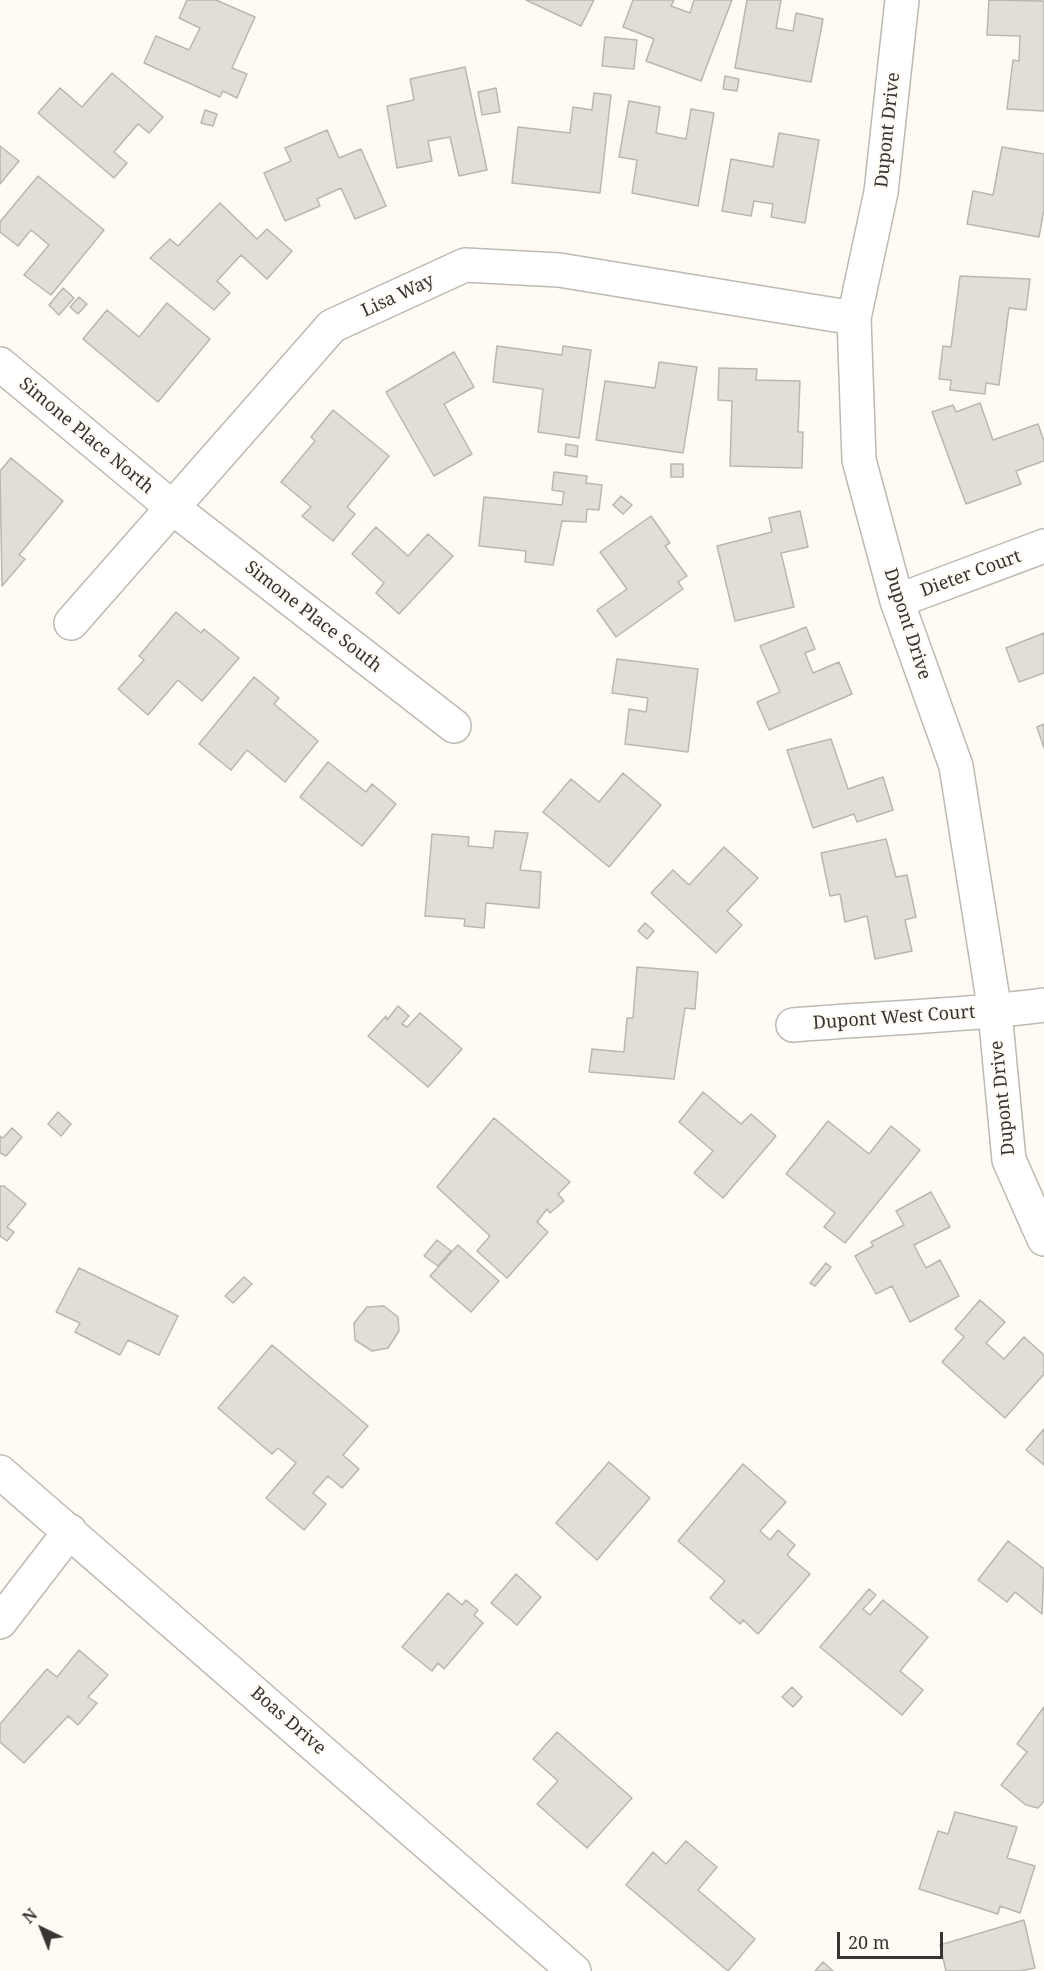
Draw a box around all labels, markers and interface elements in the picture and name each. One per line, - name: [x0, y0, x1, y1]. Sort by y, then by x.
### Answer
- street label: Dupont Drive: [871, 71, 905, 189]
- street label: Lisa Way: [358, 270, 438, 322]
- street label: Simone Place North: [14, 373, 158, 499]
- street label: Dieter Court: [918, 546, 1024, 602]
- street label: Simone Place South: [240, 557, 386, 677]
- street label: Dupont Drive: [879, 566, 935, 682]
- street label: Dupont West Court: [812, 1002, 976, 1034]
- street label: Dupont Drive: [986, 1039, 1020, 1157]
- street label: Boas Drive: [246, 1683, 330, 1759]
- north arrow: [12, 1899, 72, 1959]
- text: N: [18, 1903, 42, 1928]
- scale bar: [840, 1920, 946, 1958]
- text: 20 m: [848, 1930, 890, 1954]

